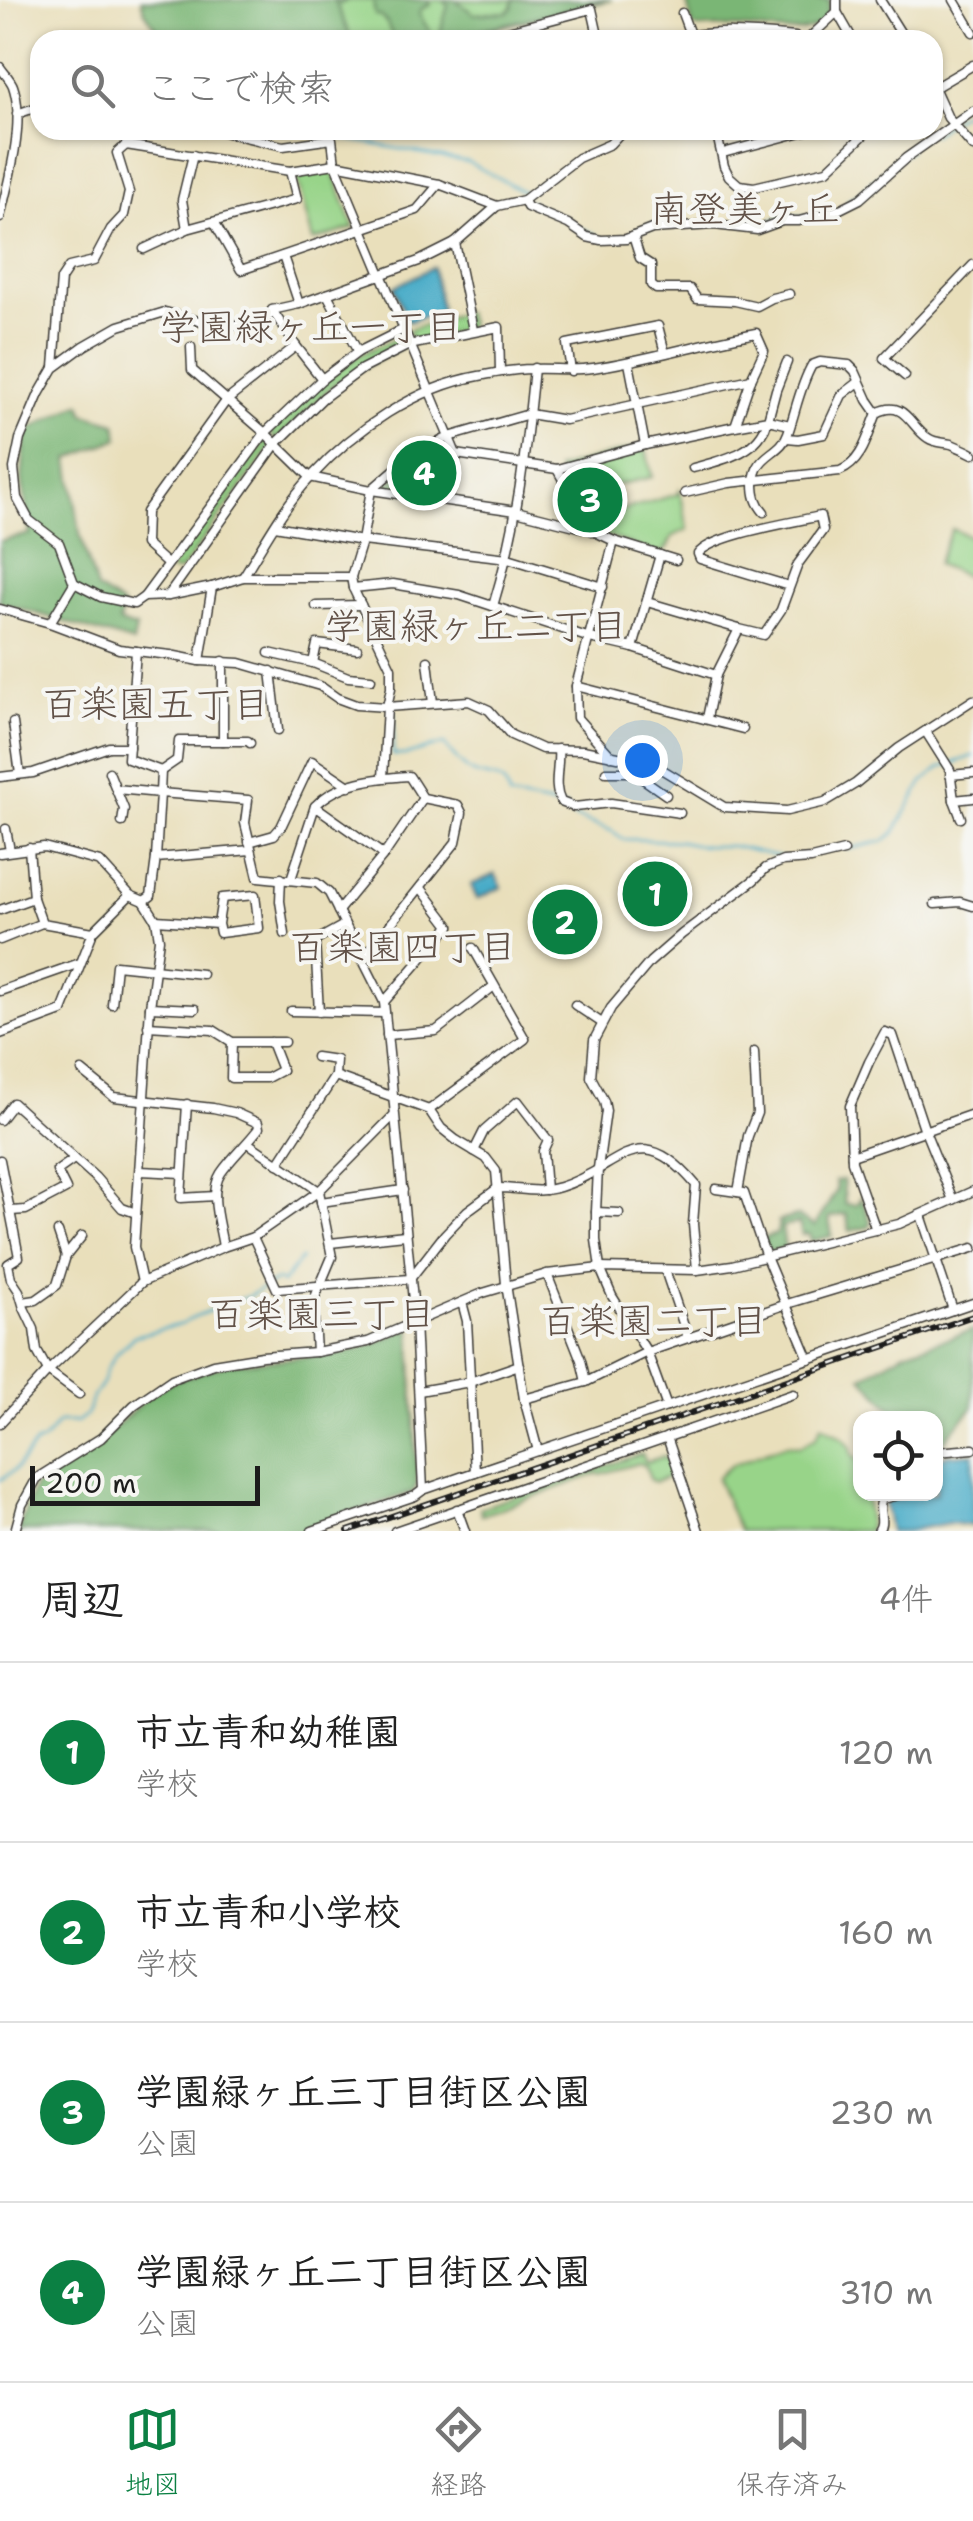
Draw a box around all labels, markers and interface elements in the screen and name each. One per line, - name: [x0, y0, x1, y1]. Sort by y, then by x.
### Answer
- search box: [30, 30, 943, 140]
- icon: search: [65, 58, 120, 113]
- text: ここで検索: [145, 62, 335, 113]
- district label: 南登美ヶ丘: [650, 183, 840, 234]
- district label: 学園緑ヶ丘一丁目: [159, 301, 463, 352]
- pin: 4: [392, 436, 456, 510]
- pin: 3: [558, 462, 622, 538]
- district label: 学園緑ヶ丘二丁目: [324, 600, 628, 651]
- district label: 百楽園五丁目: [42, 678, 270, 729]
- your location: [617, 735, 668, 786]
- pin: 1: [622, 856, 688, 932]
- pin: 2: [532, 884, 598, 960]
- district label: 百楽園四丁目: [289, 921, 517, 972]
- district label: 百楽園三丁目: [208, 1288, 436, 1339]
- district label: 百楽園二丁目: [540, 1295, 768, 1346]
- map controls: [853, 1411, 943, 1501]
- button: locate: [853, 1411, 943, 1501]
- scale bar: [30, 1461, 260, 1506]
- text: 200 m: [45, 1464, 136, 1502]
- text: 周辺: [40, 1571, 124, 1627]
- text: 4件: [879, 1577, 933, 1620]
- text: 市立青和幼稚園: [135, 1706, 401, 1757]
- text: 1: [65, 1731, 80, 1774]
- text: 120 m: [839, 1731, 933, 1774]
- text: 学校: [135, 1761, 199, 1804]
- text: 市立青和小学校: [135, 1886, 401, 1937]
- text: 2: [61, 1911, 84, 1954]
- text: 160 m: [838, 1911, 933, 1954]
- text: 学校: [135, 1941, 199, 1984]
- text: 学園緑ヶ丘三丁目街区公園: [135, 2066, 591, 2117]
- text: 3: [61, 2091, 84, 2134]
- text: 230 m: [830, 2091, 933, 2134]
- text: 公園: [135, 2121, 199, 2164]
- text: 学園緑ヶ丘二丁目街区公園: [135, 2246, 591, 2297]
- text: 4: [61, 2271, 84, 2314]
- text: 310 m: [839, 2271, 933, 2314]
- text: 公園: [135, 2301, 199, 2344]
- tab: 地図: [125, 2402, 181, 2503]
- tab: 経路: [430, 2402, 486, 2503]
- tab: 保存済み: [736, 2402, 848, 2503]

